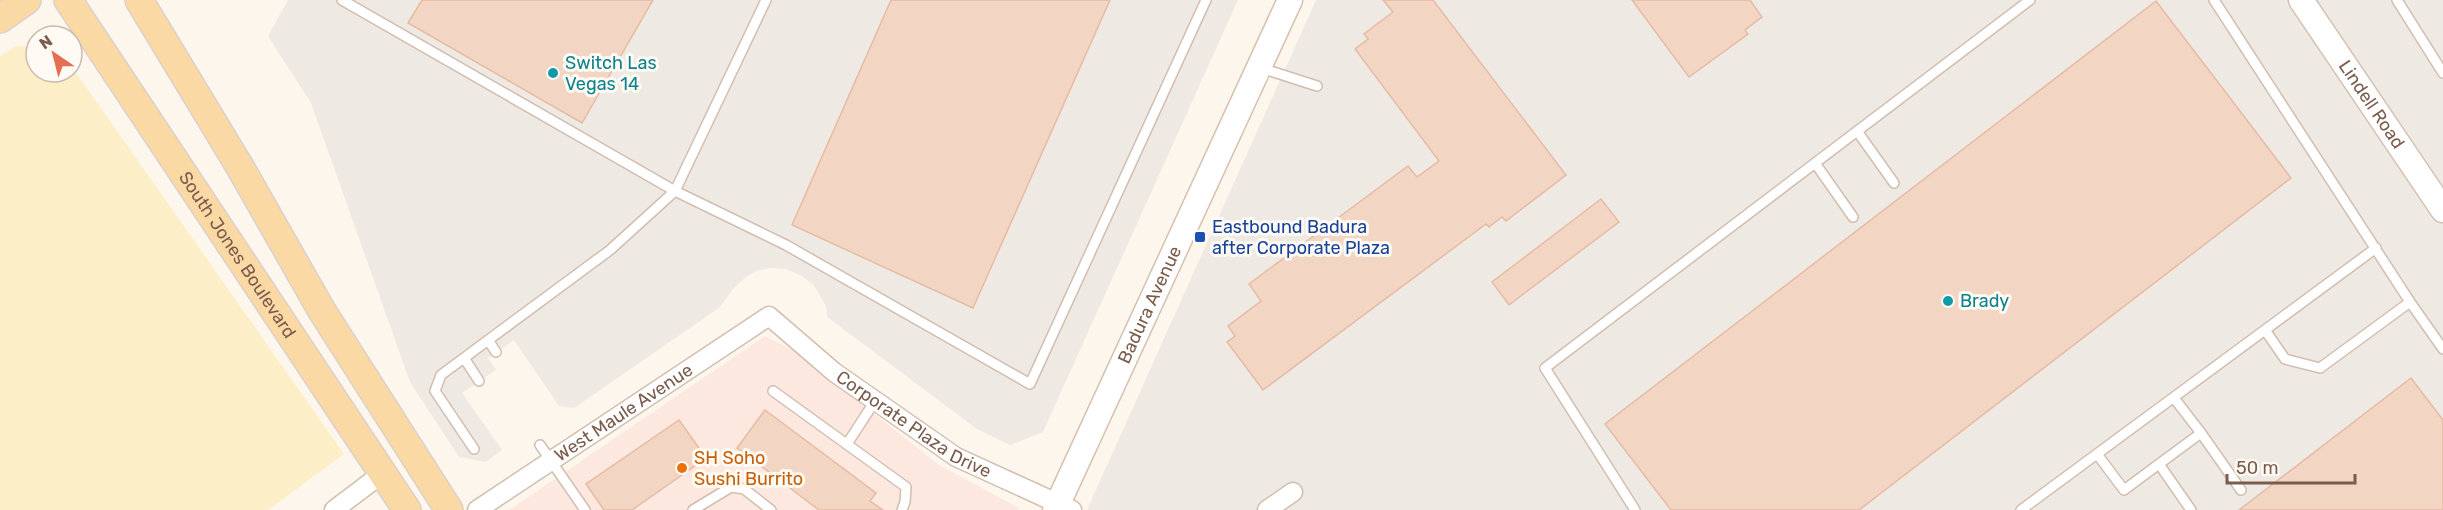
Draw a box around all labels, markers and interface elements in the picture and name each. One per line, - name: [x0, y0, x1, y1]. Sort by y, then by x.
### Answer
- north arrow: [24, 24, 84, 84]
- text: N: [36, 31, 56, 53]
- place label: Switch Las Vegas 14: [565, 52, 657, 95]
- street label: Lindell Road: [2334, 56, 2409, 153]
- marker: Switch Las Vegas 14: [546, 66, 560, 80]
- street label: South Jones Boulevard: [174, 167, 301, 342]
- place label: Eastbound Badura after Corporate Plaza: [1212, 216, 1390, 259]
- marker: Eastbound Badura after Corporate Plaza: [1193, 230, 1207, 244]
- street label: Badura Avenue: [1113, 242, 1186, 367]
- place label: Brady: [1960, 290, 2009, 312]
- marker: Brady: [1941, 294, 1955, 308]
- street label: West Maule Avenue: [550, 359, 697, 466]
- street label: Corporate Plaza Drive: [832, 366, 995, 483]
- place label: SH Soho Sushi Burrito: [694, 447, 803, 490]
- scale bar: [2227, 447, 2354, 485]
- text: 50 m: [2236, 457, 2279, 479]
- marker: SH Soho Sushi Burrito: [675, 461, 689, 475]

